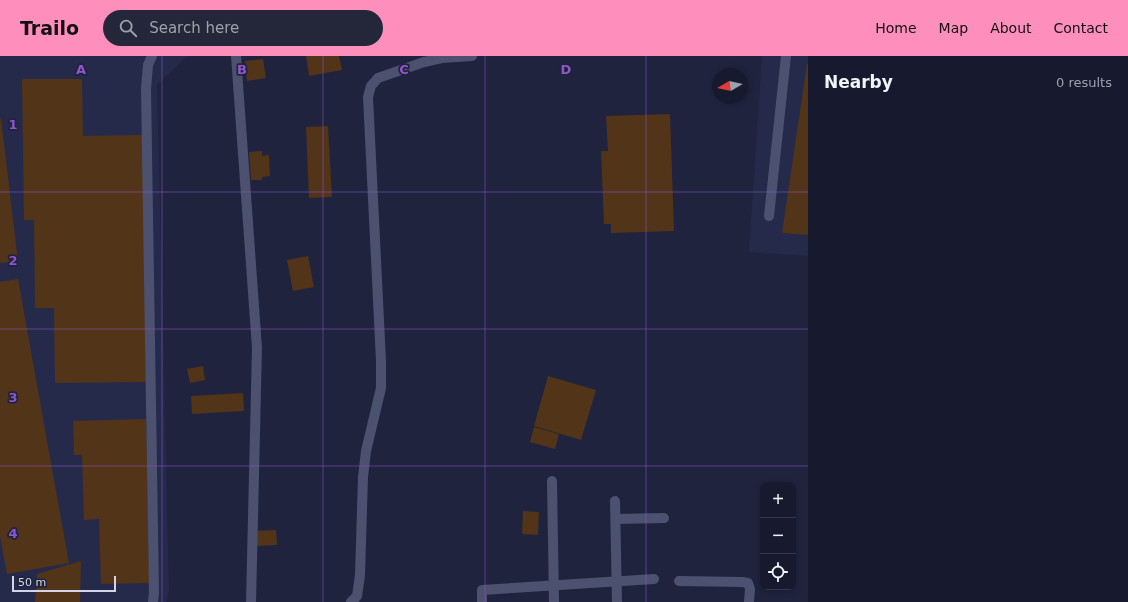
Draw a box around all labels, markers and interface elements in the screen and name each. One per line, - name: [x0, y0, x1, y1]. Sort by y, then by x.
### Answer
- search box: [103, 10, 383, 46]
- text: Trailo: [20, 17, 79, 39]
- icon: search: [117, 17, 139, 39]
- text: Search here: [149, 19, 239, 37]
- text: Home: [875, 20, 917, 36]
- text: Map: [939, 20, 968, 36]
- text: About: [990, 20, 1032, 36]
- text: Contact: [1054, 20, 1108, 36]
- text: A: [76, 62, 86, 77]
- text: B: [237, 62, 247, 77]
- text: C: [399, 62, 409, 77]
- text: D: [561, 62, 572, 77]
- north arrow: [712, 68, 748, 104]
- text: Nearby: [824, 72, 893, 92]
- text: 0 results: [1056, 75, 1112, 90]
- text: 1: [8, 117, 18, 132]
- text: 2: [8, 253, 18, 268]
- text: 3: [8, 390, 18, 405]
- map controls: [760, 482, 796, 590]
- button: +: [760, 482, 796, 518]
- button: −: [760, 518, 796, 554]
- text: 4: [8, 526, 18, 541]
- button: locate: [760, 554, 796, 590]
- scale bar: [12, 574, 116, 593]
- text: 50 m: [18, 576, 46, 589]

